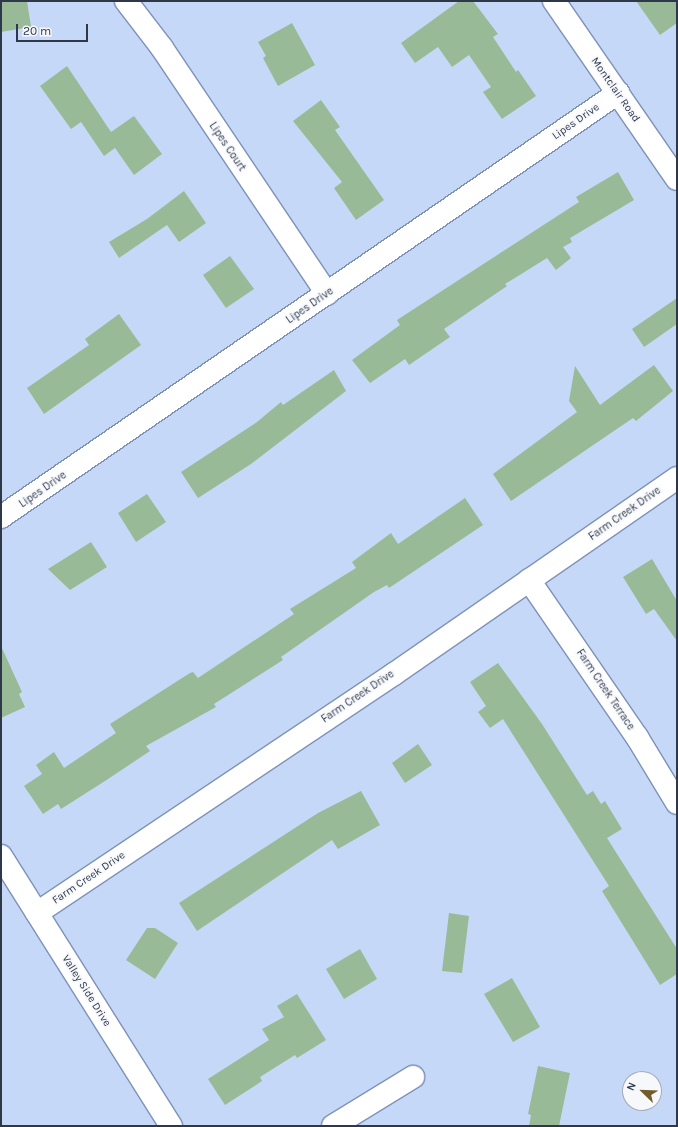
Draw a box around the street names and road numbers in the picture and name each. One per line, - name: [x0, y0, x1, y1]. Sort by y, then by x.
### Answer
- street label: Montclair Road: [588, 55, 642, 125]
- street label: Lipes Drive: [550, 101, 602, 143]
- street label: Lipes Court: [206, 120, 248, 174]
- street label: Lipes Drive: [284, 285, 336, 327]
- street label: Lipes Drive: [17, 469, 69, 511]
- street label: Farm Creek Drive: [586, 484, 664, 544]
- street label: Farm Creek Terrace: [573, 647, 637, 733]
- street label: Farm Creek Drive: [319, 668, 397, 726]
- street label: Farm Creek Drive: [50, 849, 128, 907]
- street label: Valley Side Drive: [59, 953, 113, 1029]

